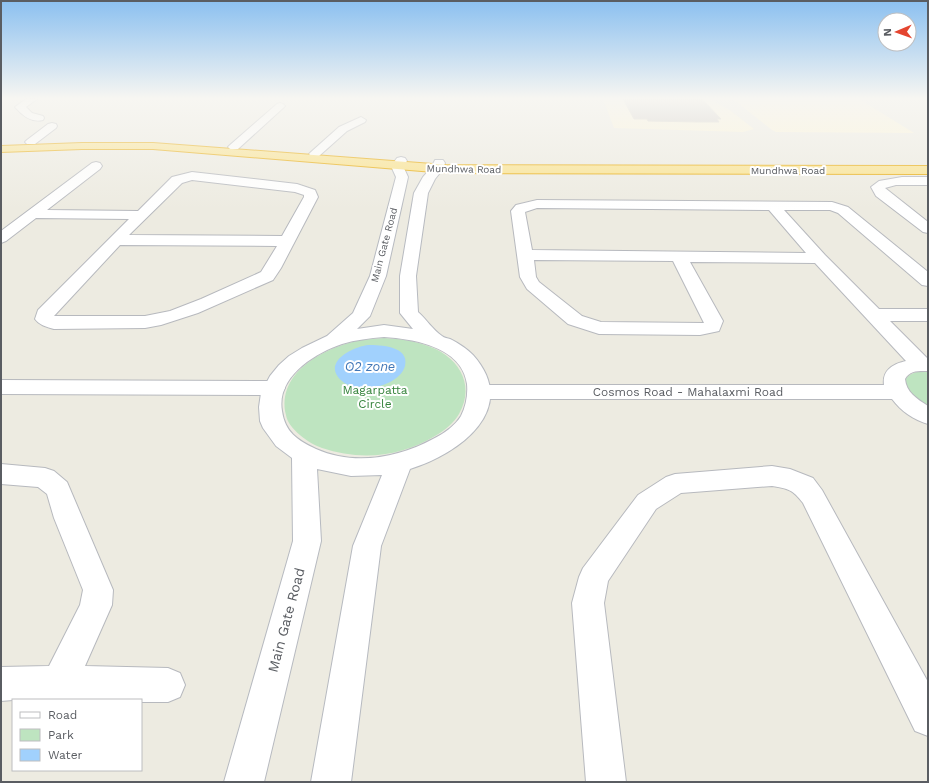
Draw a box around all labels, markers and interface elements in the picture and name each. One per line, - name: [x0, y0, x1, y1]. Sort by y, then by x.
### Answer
- north arrow: [877, 12, 917, 52]
- text: N: [881, 28, 894, 37]
- street label: Mundhwa Road: [427, 163, 501, 175]
- street label: Mundhwa Road: [751, 165, 825, 176]
- street label: Main Gate Road: [369, 206, 399, 284]
- water label: O2 zone: [345, 359, 395, 374]
- park label: Magarpatta Circle: [342, 383, 408, 411]
- street label: Cosmos Road - Mahalaxmi Road: [593, 385, 783, 399]
- street label: Main Gate Road: [264, 566, 308, 674]
- legend: [12, 699, 142, 771]
- text: Road: [48, 708, 77, 722]
- text: Park: [48, 728, 74, 742]
- text: Water: [48, 748, 83, 762]

